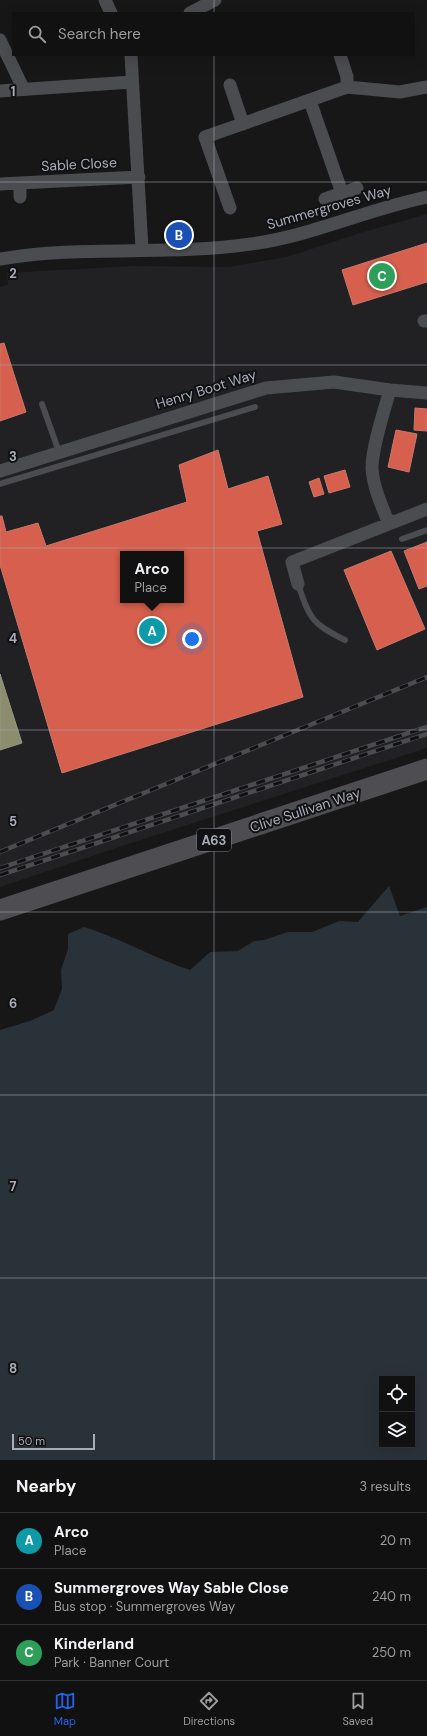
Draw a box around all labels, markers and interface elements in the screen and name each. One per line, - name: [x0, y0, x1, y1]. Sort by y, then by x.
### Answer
- search box: [12, 12, 415, 56]
- icon: search: [26, 23, 48, 45]
- text: Search here: [58, 24, 141, 44]
- text: 1: [11, 83, 15, 100]
- street label: Sable Close: [41, 153, 117, 175]
- street label: Summergroves Way: [265, 181, 393, 233]
- pin: B: [166, 220, 192, 250]
- pin: C: [369, 261, 395, 291]
- text: 2: [9, 265, 17, 282]
- street label: Henry Boot Way: [154, 365, 259, 413]
- text: 3: [9, 448, 17, 465]
- popup: [120, 551, 184, 603]
- text: Arco: [135, 559, 169, 579]
- text: Place: [135, 579, 167, 596]
- pin: A: [139, 616, 165, 646]
- your location: [182, 629, 202, 649]
- text: 4: [9, 630, 17, 647]
- street label: Clive Sullivan Way: [247, 784, 363, 836]
- text: 5: [9, 813, 17, 830]
- road number: A63: [197, 829, 231, 851]
- text: 6: [9, 995, 17, 1012]
- text: 7: [10, 1178, 17, 1195]
- text: 8: [9, 1360, 17, 1377]
- map controls: [379, 1376, 415, 1448]
- button: locate: [379, 1376, 415, 1412]
- button: layers: [379, 1412, 415, 1448]
- scale bar: [12, 1432, 95, 1451]
- text: 50 m: [18, 1434, 45, 1448]
- text: Nearby: [16, 1475, 76, 1497]
- text: 3 results: [359, 1478, 411, 1495]
- text: Arco: [54, 1522, 89, 1542]
- text: A: [24, 1532, 34, 1549]
- text: 20 m: [380, 1532, 411, 1549]
- text: Place: [54, 1542, 86, 1559]
- text: Summergroves Way Sable Close: [54, 1578, 289, 1598]
- text: B: [25, 1588, 33, 1605]
- text: 240 m: [372, 1588, 411, 1605]
- text: Bus stop · Summergroves Way: [54, 1598, 235, 1615]
- text: Kinderland: [54, 1634, 134, 1654]
- text: C: [24, 1644, 34, 1661]
- text: 250 m: [372, 1644, 411, 1661]
- text: Park · Banner Court: [54, 1654, 169, 1671]
- tab: Map: [54, 1690, 76, 1728]
- tab: Directions: [183, 1690, 235, 1728]
- tab: Saved: [342, 1690, 373, 1728]

